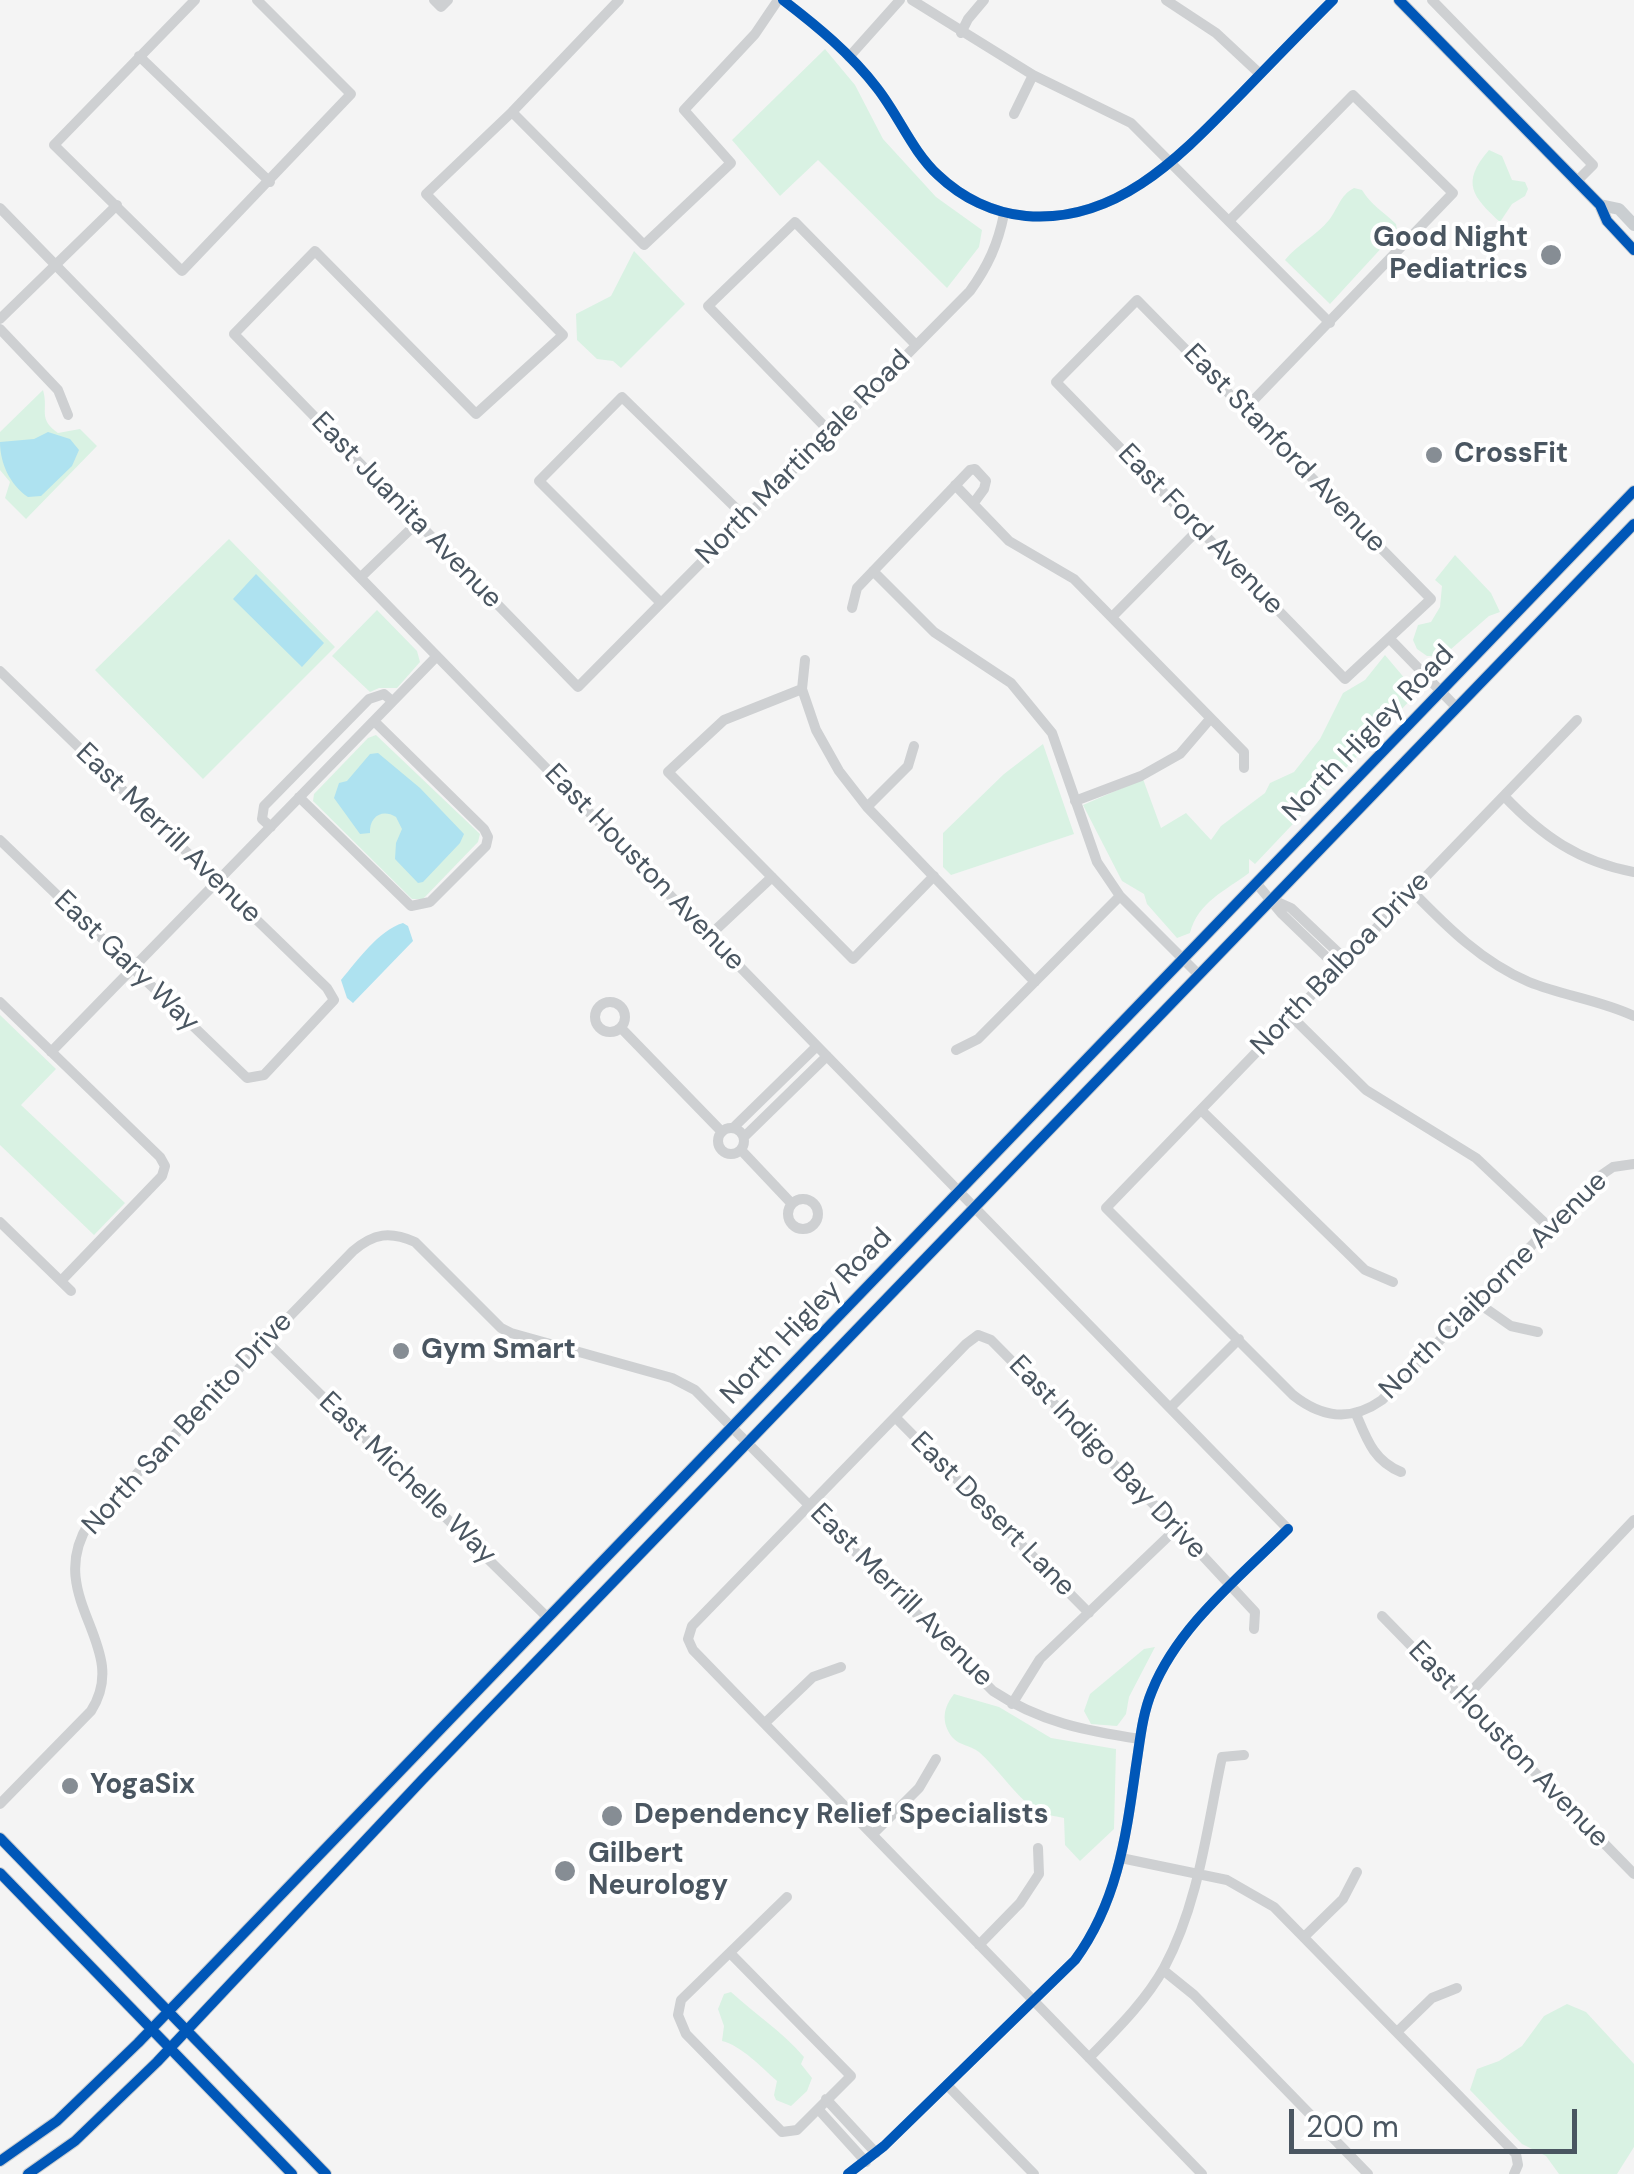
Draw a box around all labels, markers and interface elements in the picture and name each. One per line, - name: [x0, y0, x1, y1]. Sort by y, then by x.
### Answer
- place label: Good Night Pediatrics: [1373, 222, 1528, 288]
- marker: Good Night Pediatrics: [1538, 242, 1564, 268]
- street label: East Stanford Avenue: [1176, 338, 1392, 560]
- street label: North Martingale Road: [690, 344, 918, 572]
- street label: East Juanita Avenue: [304, 406, 508, 616]
- street label: East Ford Avenue: [1110, 438, 1290, 622]
- place label: CrossFit: [1454, 438, 1568, 472]
- marker: CrossFit: [1423, 444, 1445, 466]
- street label: North Higley Road: [1276, 639, 1462, 829]
- street label: East Merrill Avenue: [68, 737, 268, 931]
- street label: East Houston Avenue: [537, 758, 751, 978]
- street label: North Balboa Drive: [1245, 865, 1437, 1063]
- street label: East Gary Way: [46, 884, 206, 1040]
- street label: North Claiborne Avenue: [1373, 1165, 1615, 1407]
- street label: North Higley Road: [714, 1222, 900, 1412]
- street label: North San Benito Drive: [76, 1306, 300, 1542]
- place label: Gym Smart: [421, 1334, 576, 1368]
- marker: Gym Smart: [390, 1340, 412, 1362]
- street label: East Indigo Bay Drive: [1001, 1349, 1213, 1567]
- street label: East Michelle Way: [311, 1386, 503, 1572]
- street label: East Desert Lane: [903, 1426, 1081, 1604]
- street label: East Merrill Avenue: [803, 1498, 999, 1694]
- street label: East Houston Avenue: [1401, 1635, 1615, 1855]
- place label: YogaSix: [90, 1769, 195, 1803]
- marker: YogaSix: [59, 1775, 81, 1797]
- place label: Dependency Relief Specialists: [634, 1799, 1049, 1833]
- marker: Dependency Relief Specialists: [599, 1803, 625, 1829]
- place label: Gilbert Neurology: [588, 1838, 728, 1904]
- marker: Gilbert Neurology: [552, 1858, 578, 1884]
- scale bar: [1294, 2089, 1582, 2151]
- text: 200 m: [1306, 2107, 1399, 2146]

